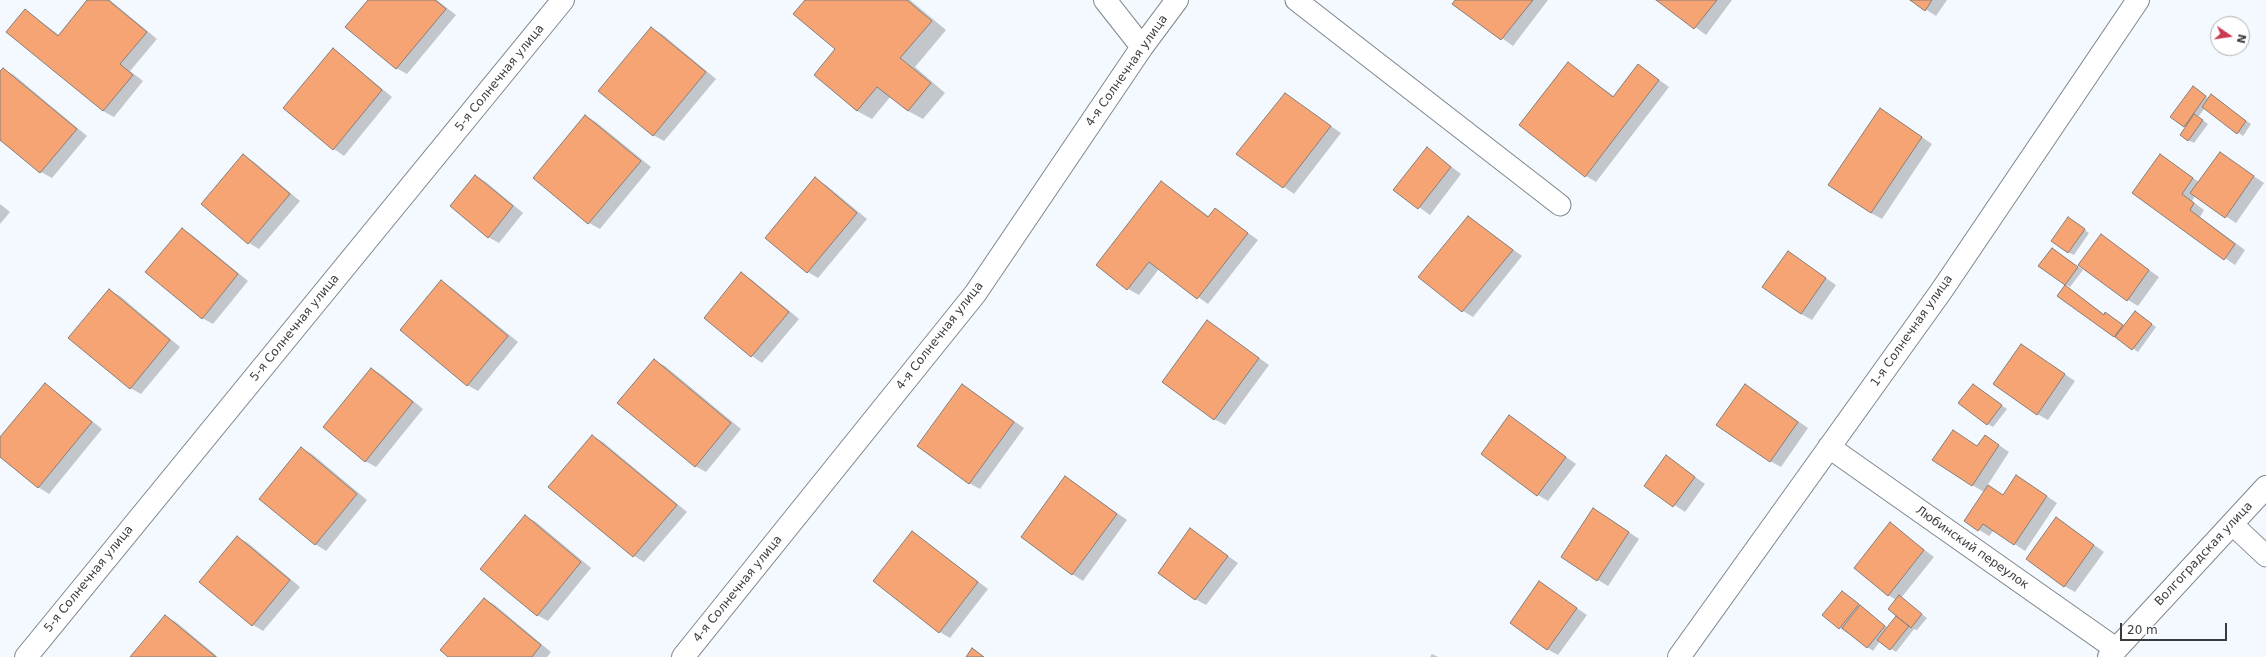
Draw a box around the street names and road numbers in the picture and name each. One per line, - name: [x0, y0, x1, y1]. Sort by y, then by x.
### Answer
- street label: 4-я Солнечная улица: [1083, 12, 1171, 130]
- street label: 5-я Солнечная улица: [453, 22, 547, 134]
- street label: 5-я Солнечная улица: [248, 272, 342, 384]
- street label: 1-я Солнечная улица: [1868, 272, 1956, 390]
- street label: 4-я Солнечная улица: [893, 279, 987, 393]
- street label: Волгоградская улица: [2152, 499, 2256, 609]
- street label: Любинский переулок: [1913, 503, 2031, 593]
- street label: 5-я Солнечная улица: [42, 523, 136, 635]
- street label: 4-я Солнечная улица: [691, 533, 785, 645]

